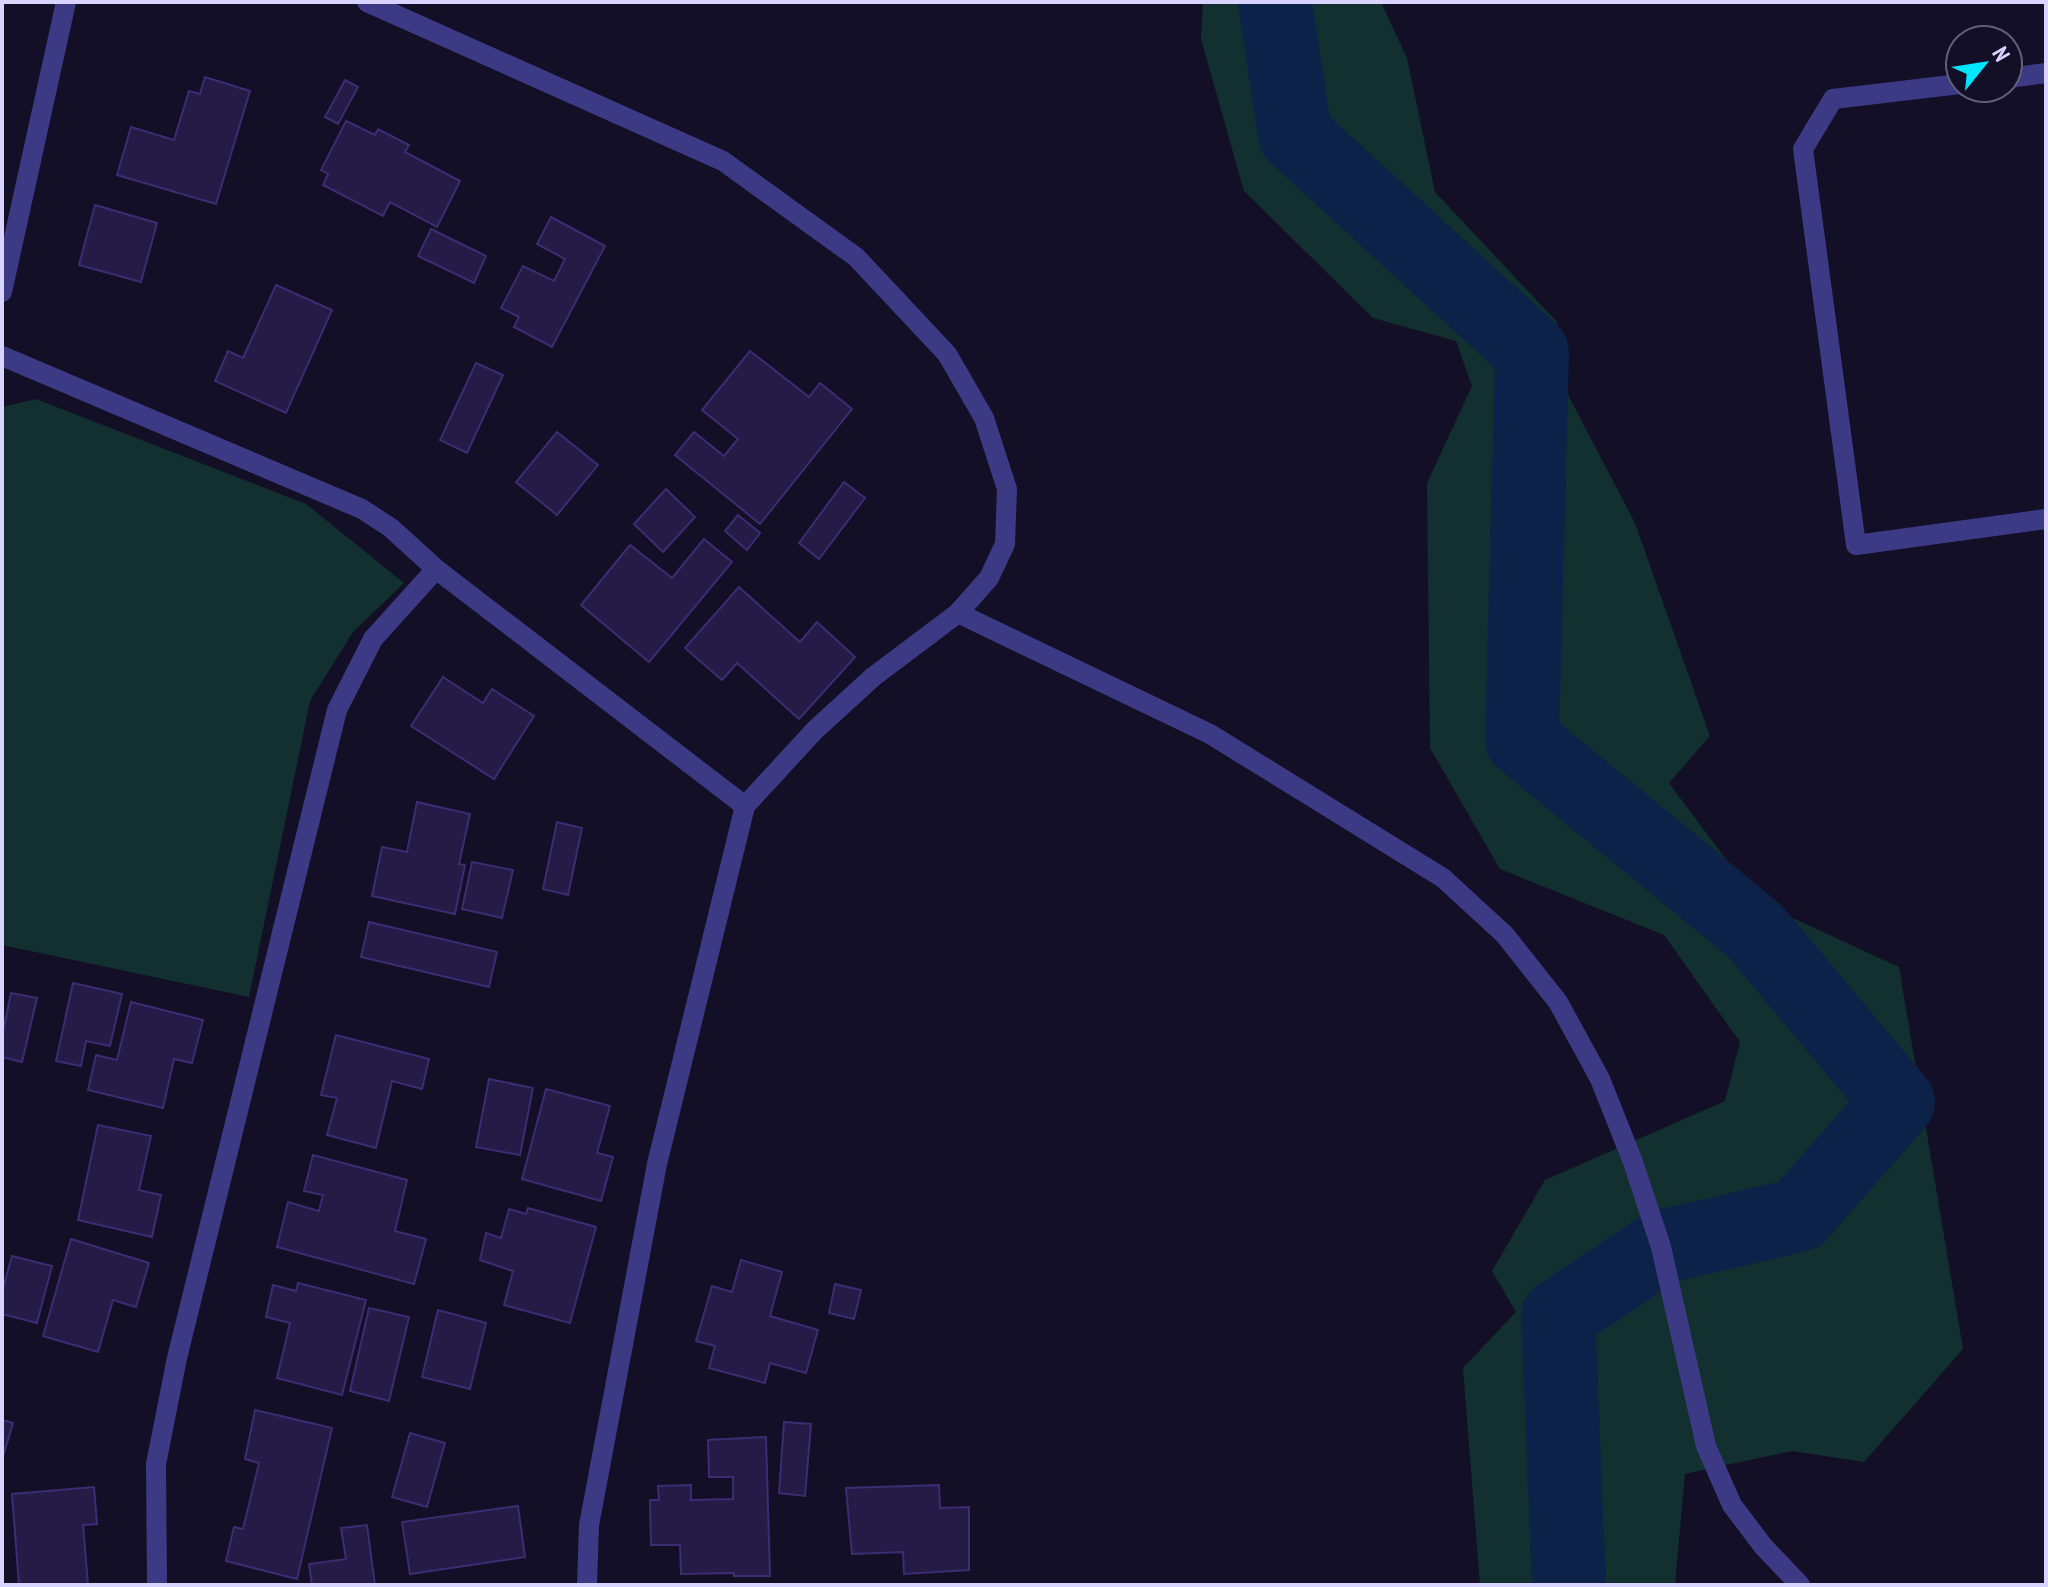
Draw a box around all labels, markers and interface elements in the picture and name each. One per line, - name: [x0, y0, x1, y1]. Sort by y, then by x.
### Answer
- north arrow: [1944, 24, 2024, 104]
- text: N: [1986, 42, 2016, 66]

